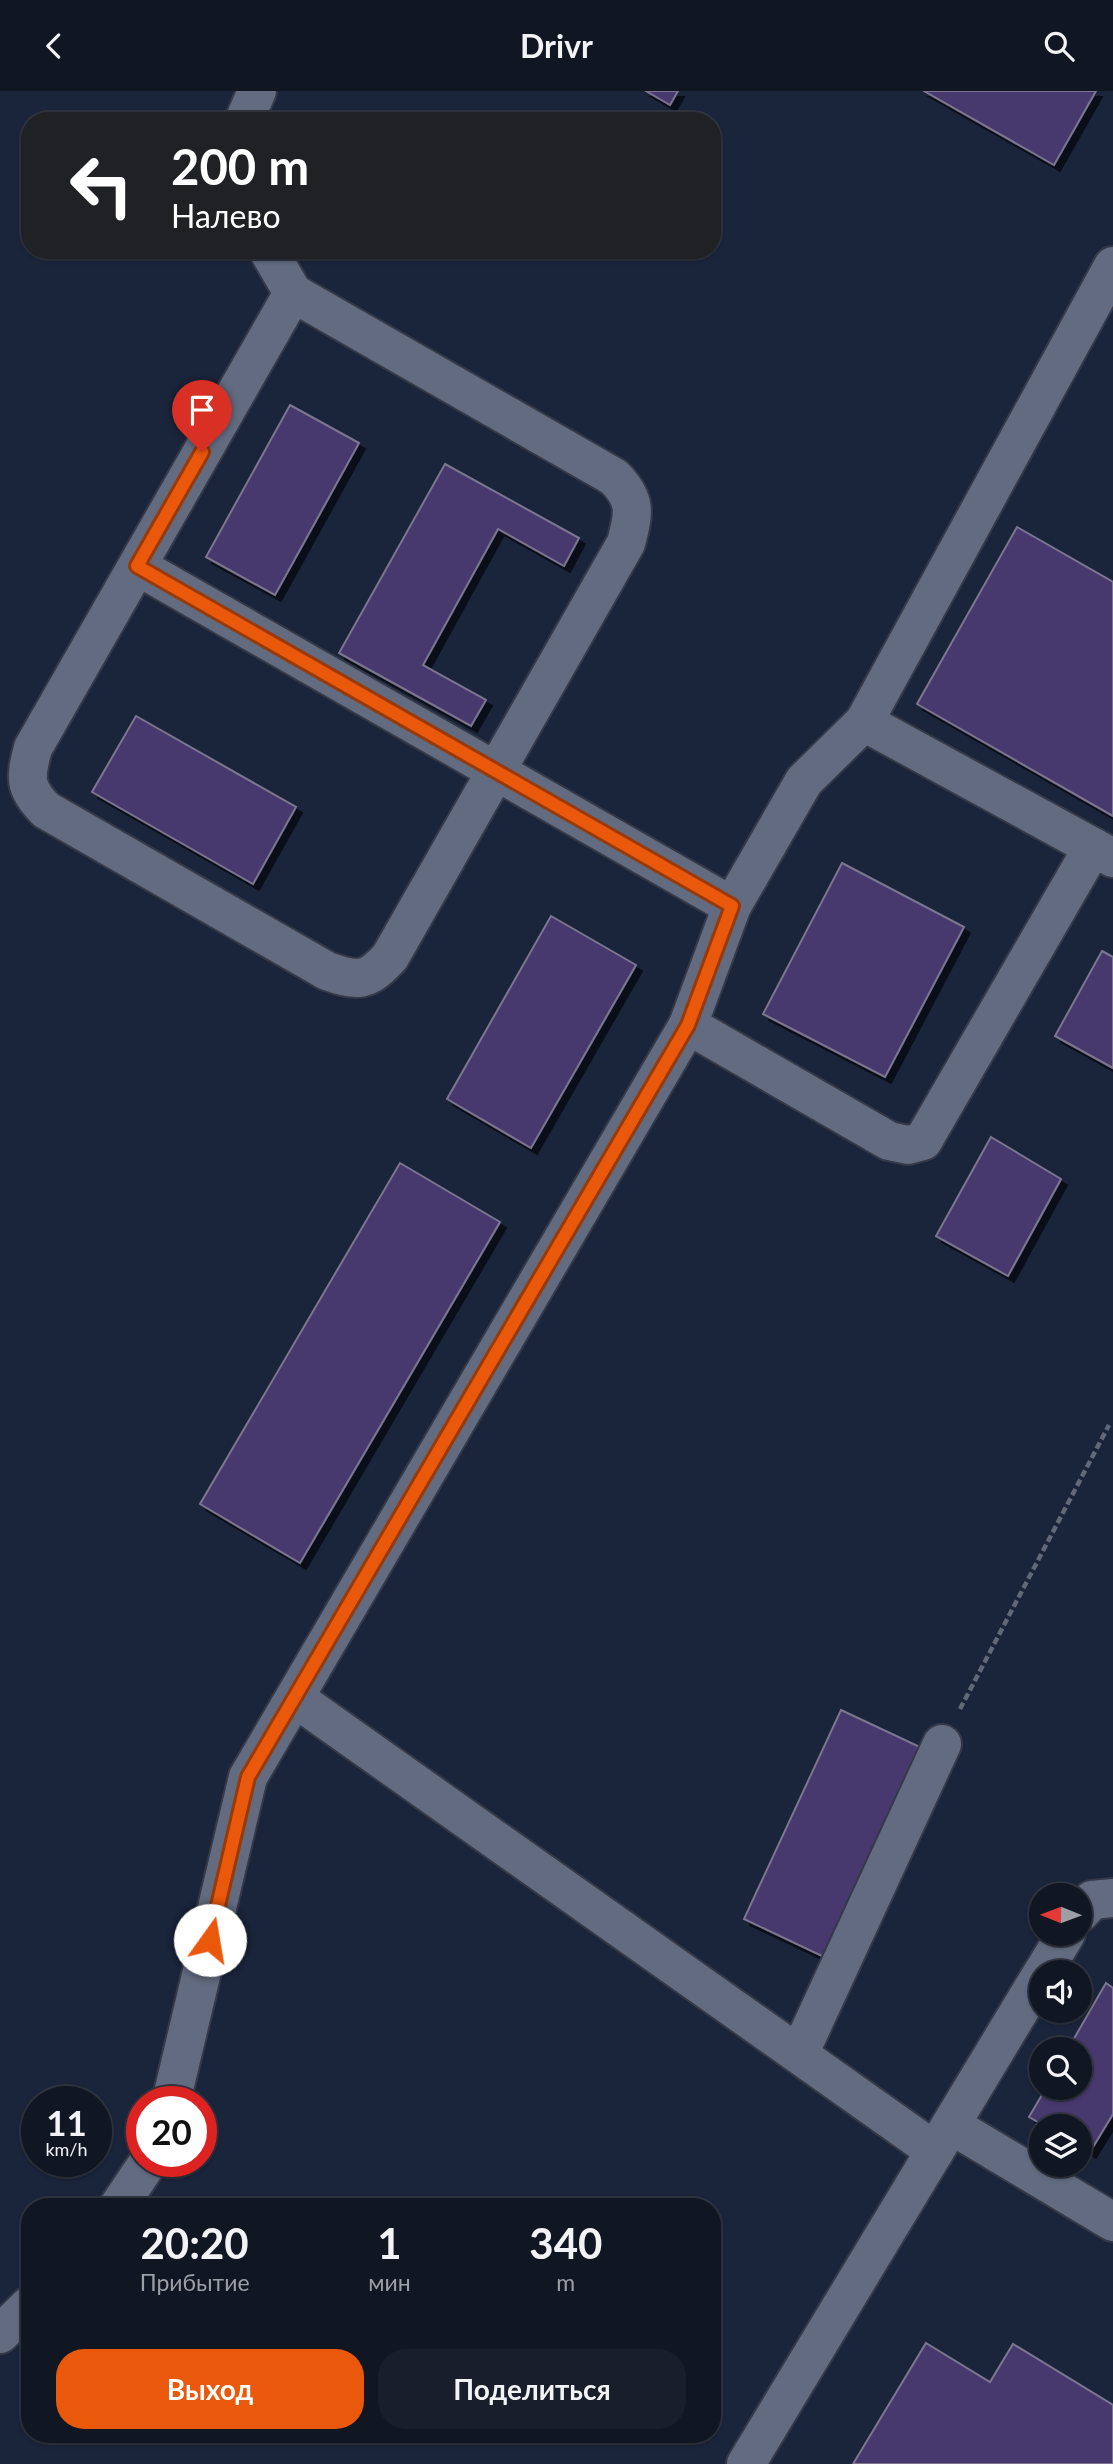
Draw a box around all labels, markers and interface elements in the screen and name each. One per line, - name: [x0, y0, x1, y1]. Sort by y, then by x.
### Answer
- text: Drivr: [520, 26, 593, 65]
- icon: back: [35, 27, 73, 65]
- icon: search: [1040, 27, 1078, 65]
- text: 200 m: [171, 137, 309, 195]
- icon: left: [56, 140, 147, 231]
- text: Налево: [171, 196, 281, 235]
- pin: [172, 380, 232, 452]
- icon: arrive: [183, 391, 221, 429]
- north arrow: [1029, 1883, 1092, 1946]
- map controls: [1029, 1883, 1092, 2177]
- position arrow: [173, 1903, 247, 1977]
- button: sound: [1029, 1960, 1092, 2023]
- button: search: [1029, 2037, 1092, 2100]
- speed limit sign: 20: [126, 2086, 217, 2177]
- text: 11: [46, 2101, 87, 2143]
- button: layers: [1029, 2114, 1092, 2177]
- text: km/h: [45, 2138, 88, 2160]
- text: 20:20: [140, 2218, 249, 2268]
- text: 1: [377, 2218, 402, 2268]
- text: 340: [529, 2218, 602, 2268]
- text: Прибытие: [140, 2268, 250, 2296]
- text: мин: [368, 2268, 411, 2296]
- text: m: [556, 2268, 575, 2296]
- button: Выход: [56, 2349, 364, 2429]
- button: Поделиться: [378, 2349, 686, 2429]

